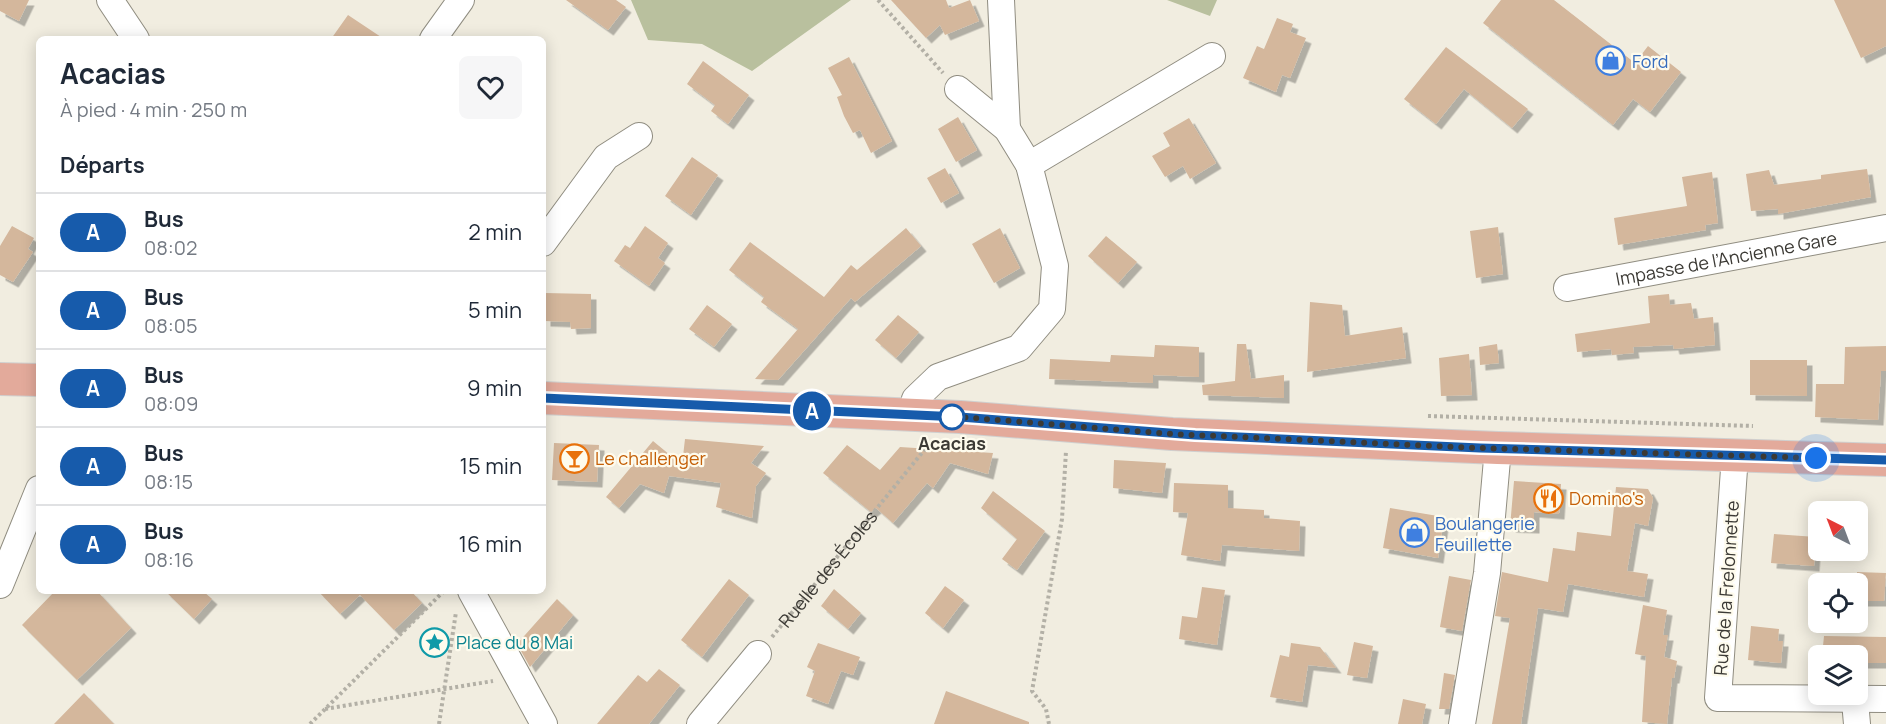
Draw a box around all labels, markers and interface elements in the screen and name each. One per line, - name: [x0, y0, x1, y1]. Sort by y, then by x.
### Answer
- shop icon: Ford: [1595, 45, 1627, 77]
- place label: Ford: [1632, 49, 1668, 73]
- text: Acacias: [60, 54, 166, 92]
- button: heart: [459, 56, 522, 119]
- text: À pied · 4 min · 250 m: [60, 96, 247, 123]
- text: Départs: [60, 150, 145, 180]
- text: Bus: [144, 204, 184, 234]
- text: 2 min: [468, 217, 522, 247]
- text: A: [86, 218, 100, 246]
- street label: Impasse de l’Ancienne Gare: [1614, 225, 1839, 291]
- text: 08:02: [144, 234, 197, 261]
- text: Bus: [144, 282, 184, 312]
- text: 5 min: [468, 295, 522, 325]
- text: A: [86, 296, 100, 324]
- text: 08:05: [144, 312, 198, 339]
- text: Bus: [144, 360, 184, 390]
- text: 9 min: [467, 373, 522, 403]
- text: A: [86, 374, 100, 402]
- text: 08:09: [144, 390, 198, 417]
- line badge: A: [792, 392, 832, 430]
- text: A: [805, 397, 819, 425]
- marker: Acacias: [939, 404, 965, 430]
- place label: Acacias: [918, 431, 986, 455]
- text: Bus: [144, 438, 184, 468]
- bar icon: Le challenger: [558, 442, 590, 474]
- your location: [1801, 443, 1831, 473]
- place label: Le challenger: [595, 446, 706, 470]
- text: 15 min: [459, 451, 522, 481]
- text: A: [86, 452, 100, 480]
- text: 08:15: [144, 468, 193, 495]
- restaurant icon: Domino's: [1532, 482, 1564, 514]
- place label: Domino's: [1569, 486, 1644, 510]
- street label: Rue de la Frelonnette: [1708, 500, 1744, 676]
- north arrow: [1808, 501, 1868, 561]
- map controls: [1808, 501, 1868, 705]
- street label: Ruelle des Écoles: [773, 505, 882, 632]
- place label: Boulangerie Feuillette: [1435, 511, 1535, 556]
- text: Bus: [144, 516, 184, 546]
- shop icon: Boulangerie Feuillette: [1398, 517, 1430, 549]
- text: 16 min: [459, 529, 522, 559]
- text: A: [86, 530, 100, 558]
- text: 08:16: [144, 546, 194, 573]
- button: locate: [1808, 573, 1868, 633]
- place icon: Place du 8 Mai: [419, 626, 451, 658]
- place label: Place du 8 Mai: [456, 630, 573, 654]
- button: layers: [1808, 645, 1868, 705]

